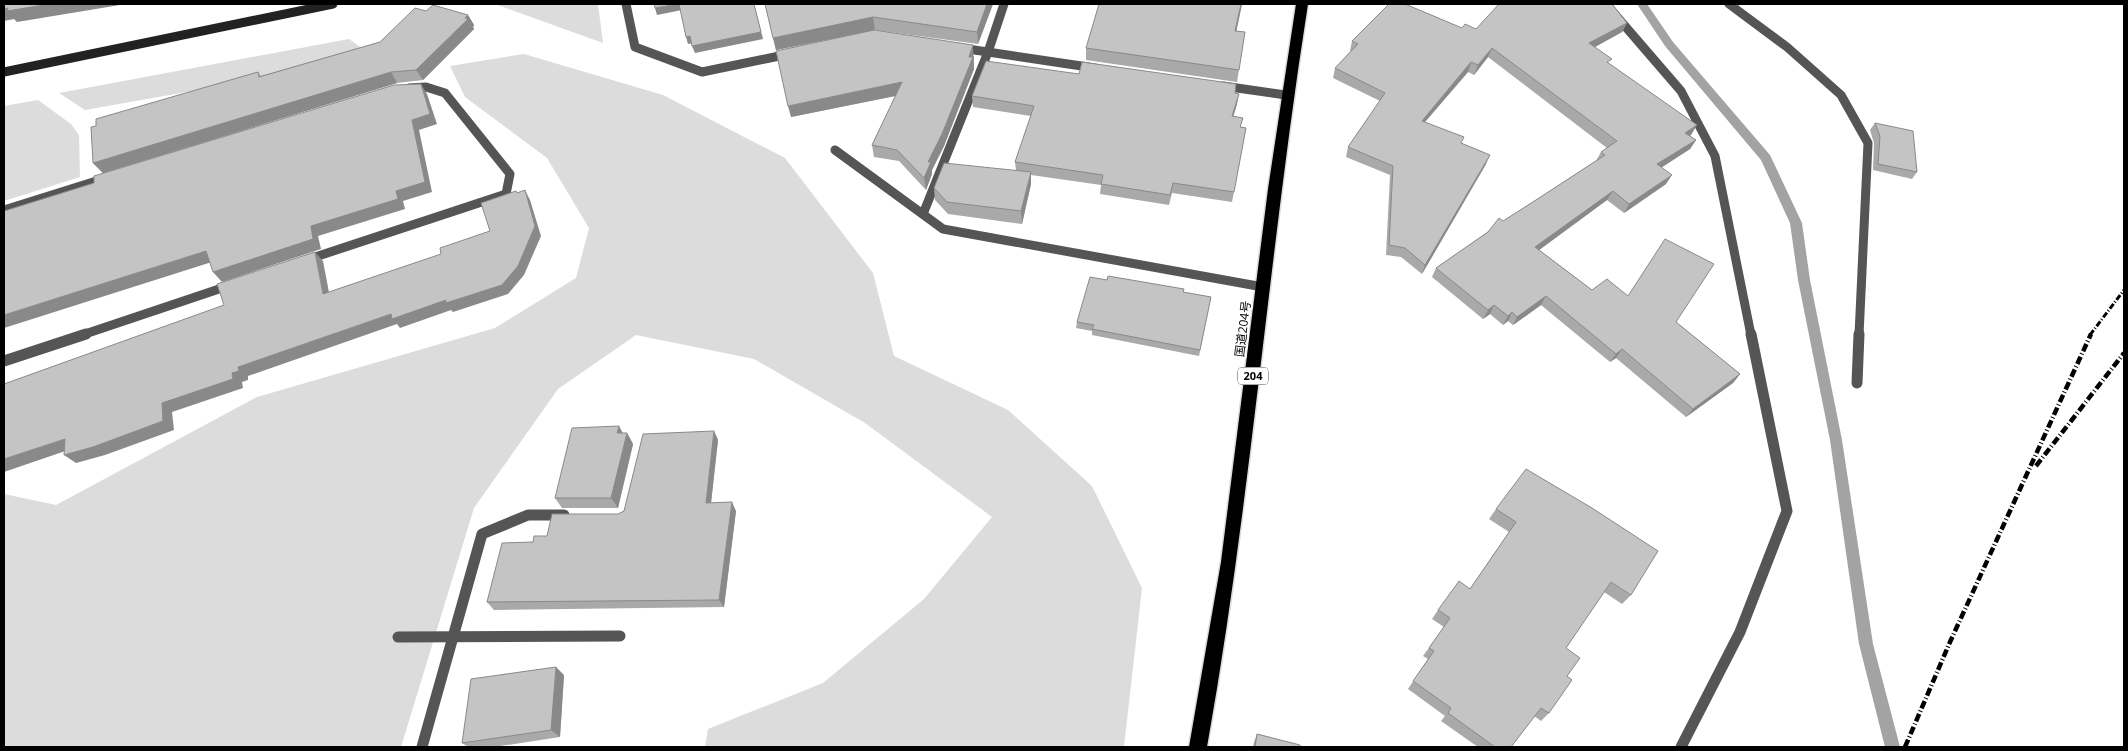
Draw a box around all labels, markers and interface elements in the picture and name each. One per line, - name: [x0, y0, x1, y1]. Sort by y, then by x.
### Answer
- street label: 国道204号: [1231, 300, 1254, 358]
- road number: 204: [1238, 368, 1268, 384]

